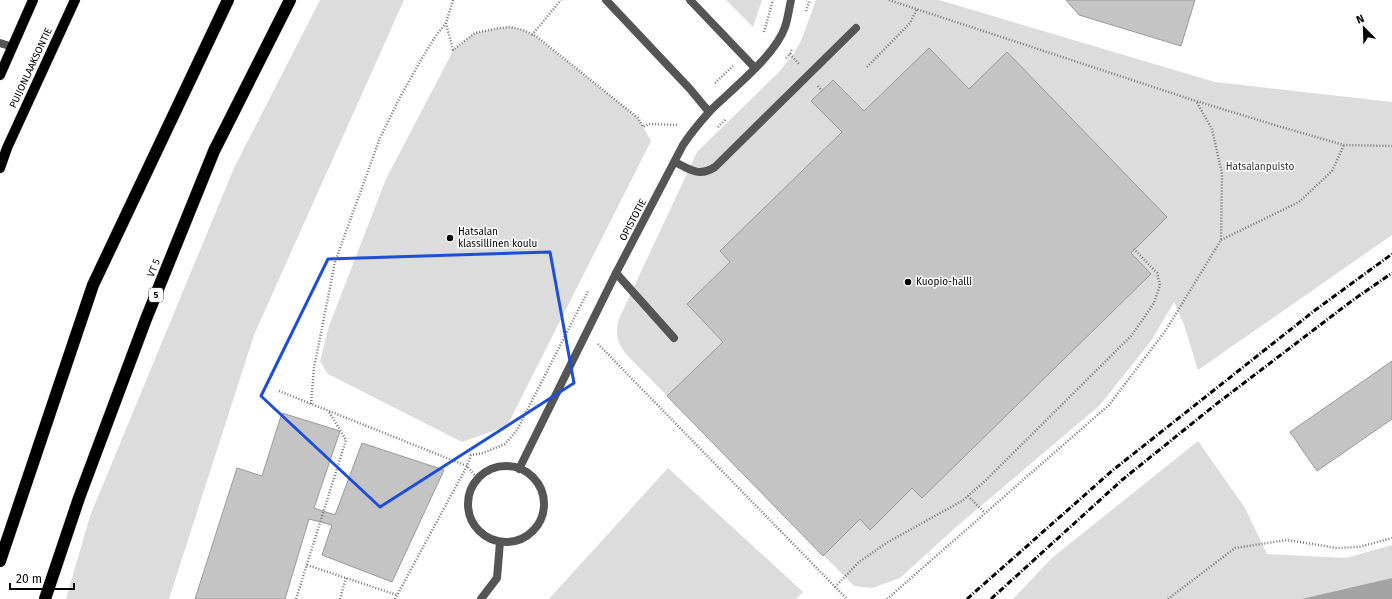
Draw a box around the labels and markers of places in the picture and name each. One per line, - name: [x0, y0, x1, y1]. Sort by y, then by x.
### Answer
- place label: Hatsalan klassillinen koulu: [458, 226, 537, 250]
- marker: Hatsalan klassillinen koulu: [445, 233, 455, 243]
- place label: Kuopio-halli: [916, 276, 972, 288]
- marker: Kuopio-halli: [903, 277, 913, 287]

